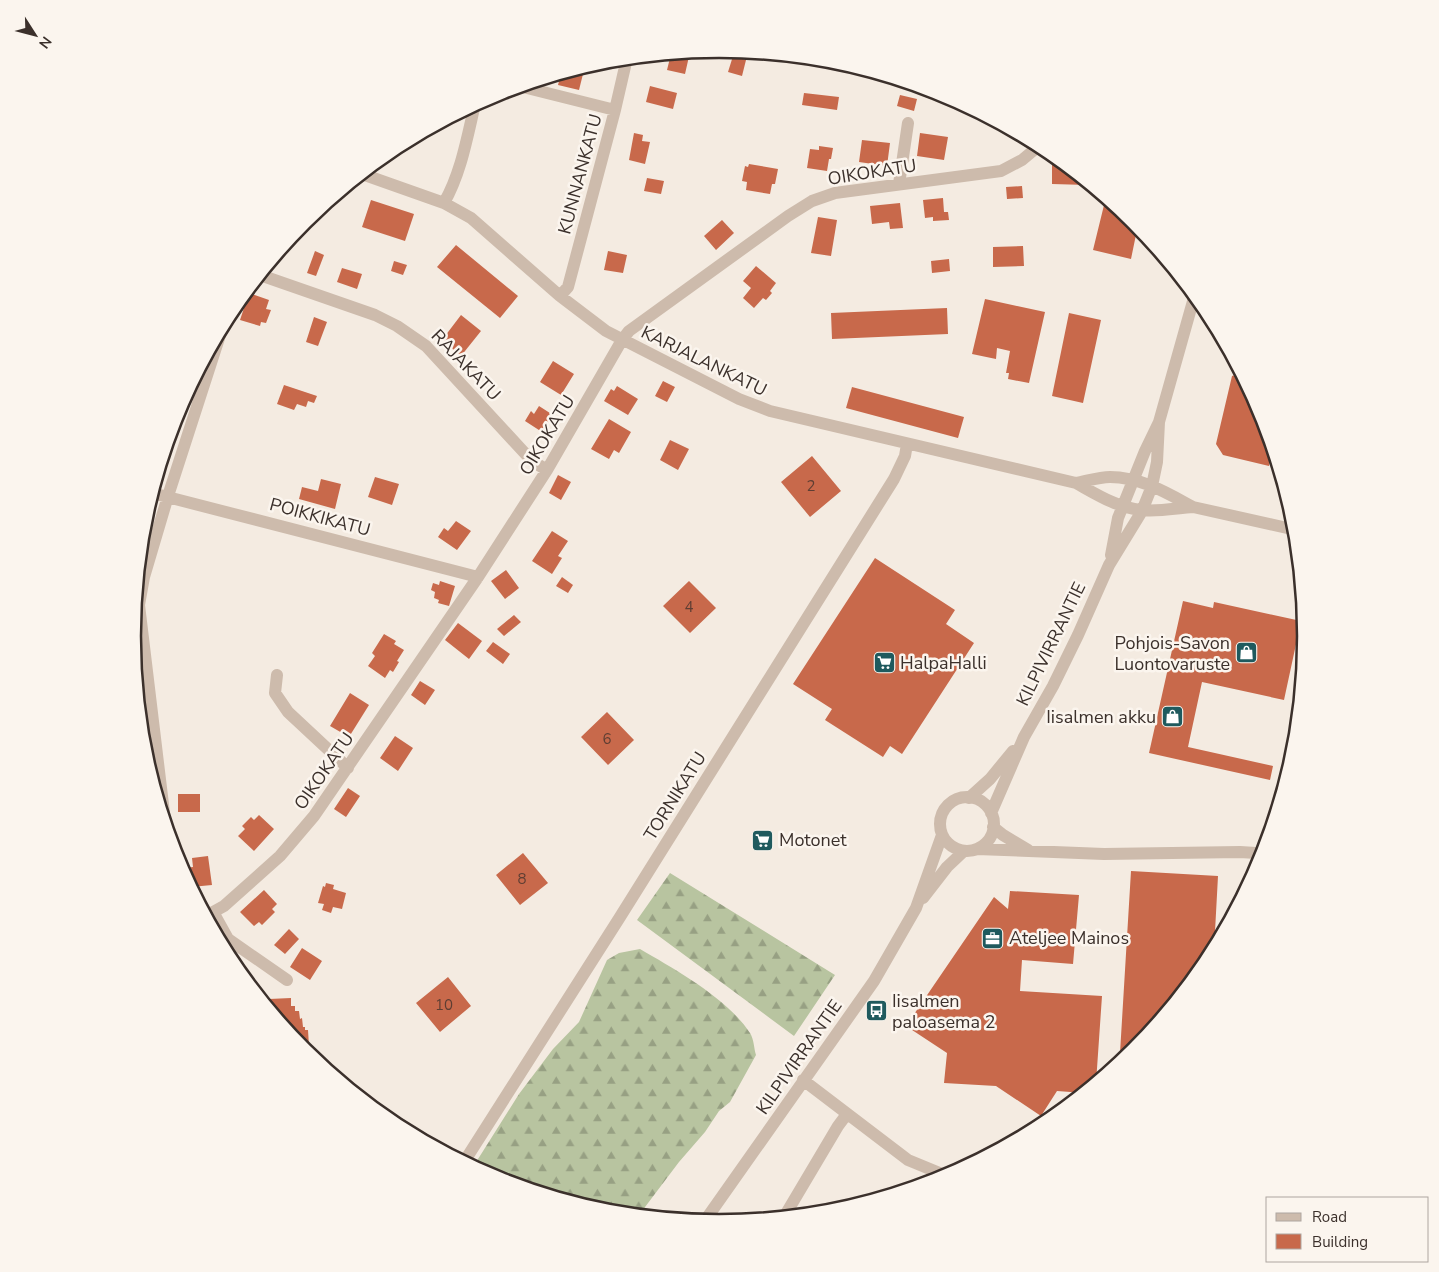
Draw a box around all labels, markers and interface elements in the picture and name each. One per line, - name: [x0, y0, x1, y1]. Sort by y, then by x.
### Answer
- north arrow: [10, 10, 60, 60]
- text: N: [34, 33, 56, 52]
- street label: KUNNANKATU: [552, 111, 608, 237]
- street label: OIKOKATU: [826, 153, 918, 191]
- street label: KARJALANKATU: [637, 320, 771, 402]
- street label: RAJAKATU: [426, 324, 506, 406]
- street label: OIKOKATU: [514, 391, 580, 479]
- house number: 2: [806, 476, 816, 496]
- street label: POIKKIKATU: [267, 492, 373, 542]
- street label: KILPIVIRRANTIE: [1011, 578, 1091, 710]
- house number: 4: [684, 597, 694, 617]
- place label: Pohjois-Savon Luontovaruste: [1114, 631, 1230, 676]
- shop icon: Pohjois-Savon Luontovaruste: [1234, 641, 1258, 665]
- supermarket icon: HalpaHalli: [872, 651, 896, 675]
- place label: HalpaHalli: [900, 651, 987, 675]
- place label: Iisalmen akku: [1046, 705, 1156, 729]
- shop icon: Iisalmen akku: [1160, 705, 1184, 729]
- street label: OIKOKATU: [289, 728, 359, 814]
- house number: 6: [602, 729, 612, 749]
- street label: TORNIKATU: [638, 747, 712, 845]
- supermarket icon: Motonet: [751, 828, 775, 852]
- place label: Motonet: [779, 828, 847, 852]
- house number: 8: [517, 869, 527, 889]
- office icon: Ateljee Mainos: [981, 926, 1005, 950]
- place label: Ateljee Mainos: [1009, 926, 1129, 950]
- place label: Iisalmen paloasema 2: [892, 989, 995, 1034]
- house number: 10: [435, 995, 453, 1015]
- street label: KILPIVIRRANTIE: [750, 995, 848, 1119]
- bus stop icon: Iisalmen paloasema 2: [864, 999, 888, 1023]
- legend: [1266, 1197, 1429, 1262]
- text: Road: [1312, 1207, 1347, 1227]
- text: Building: [1312, 1232, 1368, 1252]

